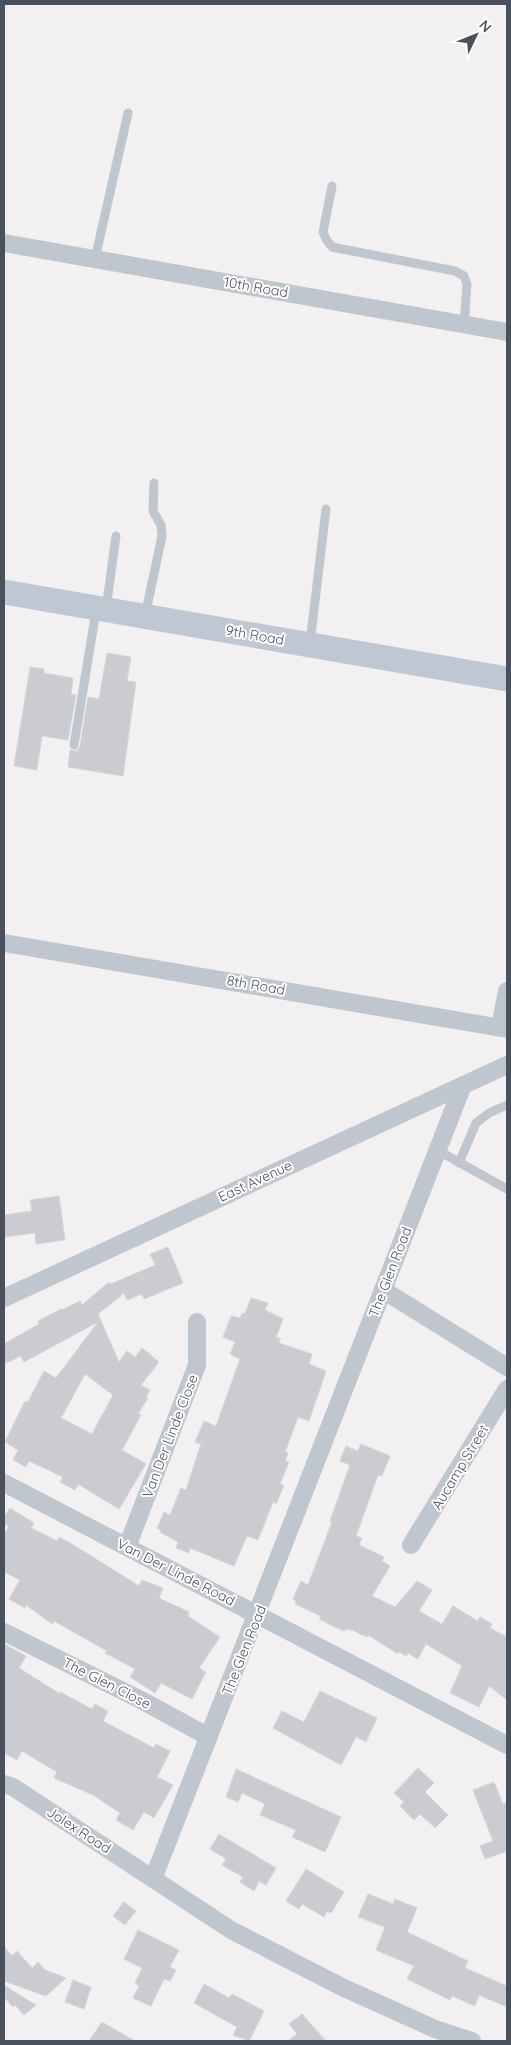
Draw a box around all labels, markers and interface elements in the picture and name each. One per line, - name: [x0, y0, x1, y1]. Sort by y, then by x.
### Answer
- north arrow: [451, 10, 501, 60]
- text: N: [475, 16, 496, 36]
- street label: 10th Road: [223, 273, 289, 301]
- street label: 9th Road: [224, 621, 286, 649]
- street label: 8th Road: [225, 971, 287, 999]
- street label: East Avenue: [215, 1156, 295, 1206]
- street label: The Glen Road: [364, 1224, 416, 1320]
- street label: Van Der Linde Close: [138, 1372, 202, 1500]
- street label: Aucamp Street: [428, 1421, 493, 1513]
- street label: Van Der Linde Road: [114, 1534, 238, 1610]
- street label: The Glen Road: [218, 1602, 270, 1698]
- street label: The Glen Close: [60, 1653, 154, 1713]
- street label: Jolex Road: [44, 1803, 114, 1857]

